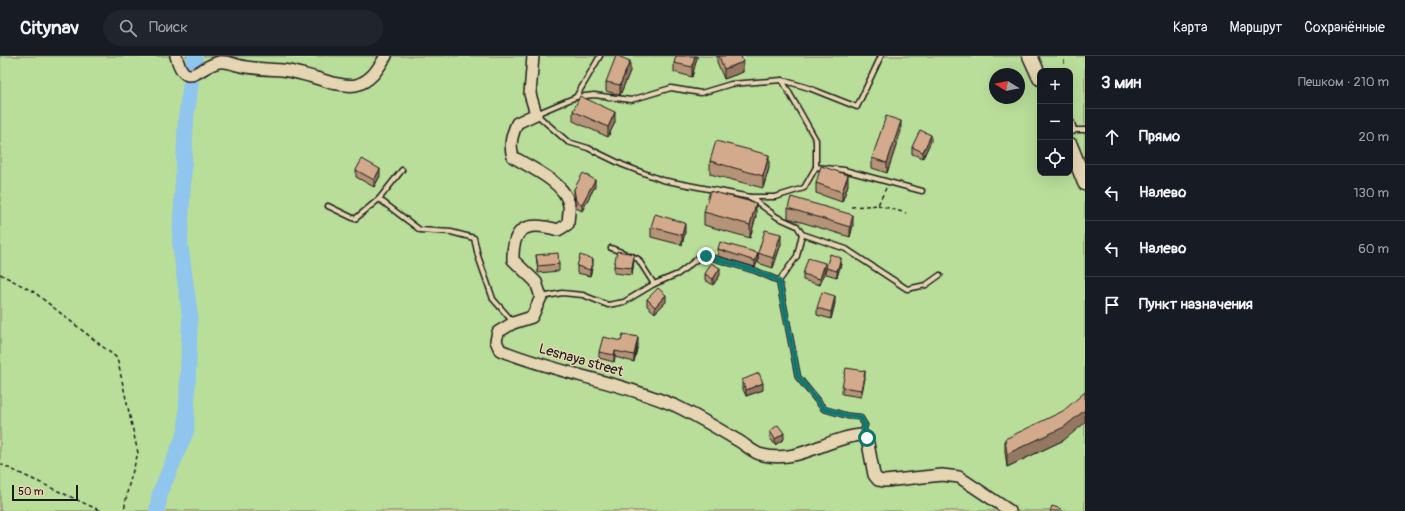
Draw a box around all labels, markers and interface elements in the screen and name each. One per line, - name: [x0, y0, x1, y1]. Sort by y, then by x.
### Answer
- search box: [103, 10, 383, 46]
- text: Citynav: [20, 16, 79, 40]
- icon: search: [117, 17, 139, 39]
- text: Поиск: [149, 18, 188, 37]
- text: Карта: [1173, 19, 1208, 36]
- text: Маршрут: [1230, 19, 1282, 36]
- text: Сохранённые: [1304, 19, 1385, 36]
- north arrow: [989, 68, 1025, 104]
- map controls: [1037, 68, 1073, 176]
- button: +: [1037, 68, 1073, 104]
- text: 3 мин: [1101, 72, 1141, 93]
- text: Пешком · 210 m: [1298, 74, 1389, 90]
- button: −: [1037, 104, 1073, 140]
- icon: ahead: [1101, 126, 1123, 148]
- text: Прямо: [1139, 127, 1180, 146]
- text: 20 m: [1358, 129, 1389, 145]
- button: locate: [1037, 140, 1073, 176]
- icon: left: [1101, 182, 1123, 204]
- text: Налево: [1139, 183, 1186, 202]
- text: 130 m: [1353, 185, 1389, 201]
- icon: left: [1101, 238, 1123, 260]
- text: Налево: [1139, 239, 1186, 258]
- text: 60 m: [1358, 241, 1389, 257]
- route end: [697, 247, 715, 265]
- icon: arrive: [1101, 294, 1123, 316]
- text: Пункт назначения: [1139, 295, 1253, 314]
- street label: Lesnaya street: [537, 340, 626, 380]
- route start: [858, 429, 876, 447]
- scale bar: [12, 483, 78, 502]
- text: 50 m: [18, 485, 44, 498]

